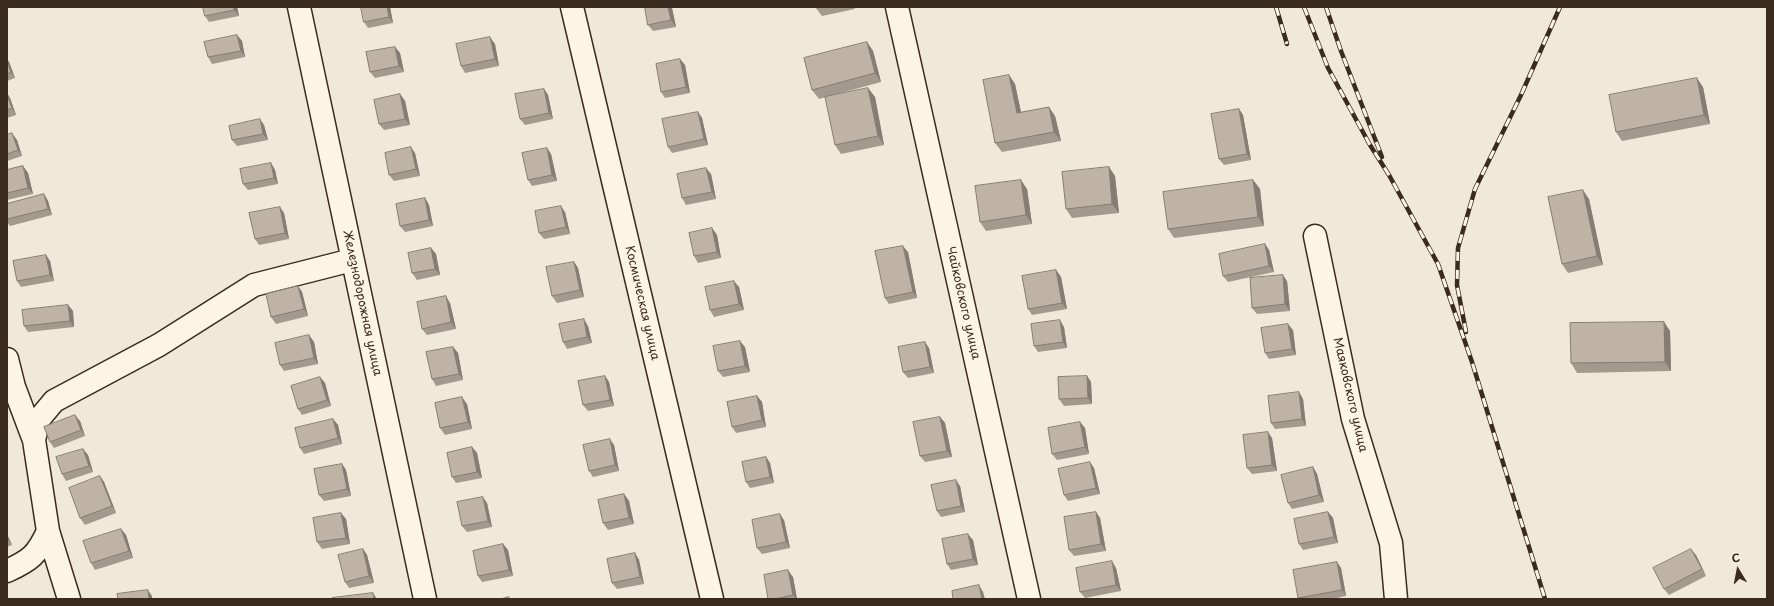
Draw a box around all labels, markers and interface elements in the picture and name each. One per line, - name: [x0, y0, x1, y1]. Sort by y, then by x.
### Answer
- street label: Железнодорожная улица: [339, 229, 385, 377]
- street label: Космическая улица: [622, 244, 662, 362]
- street label: Чайковского улица: [943, 245, 983, 361]
- street label: Маяковского улица: [1330, 336, 1370, 454]
- text: С: [1730, 549, 1741, 567]
- north arrow: [1718, 550, 1758, 590]

